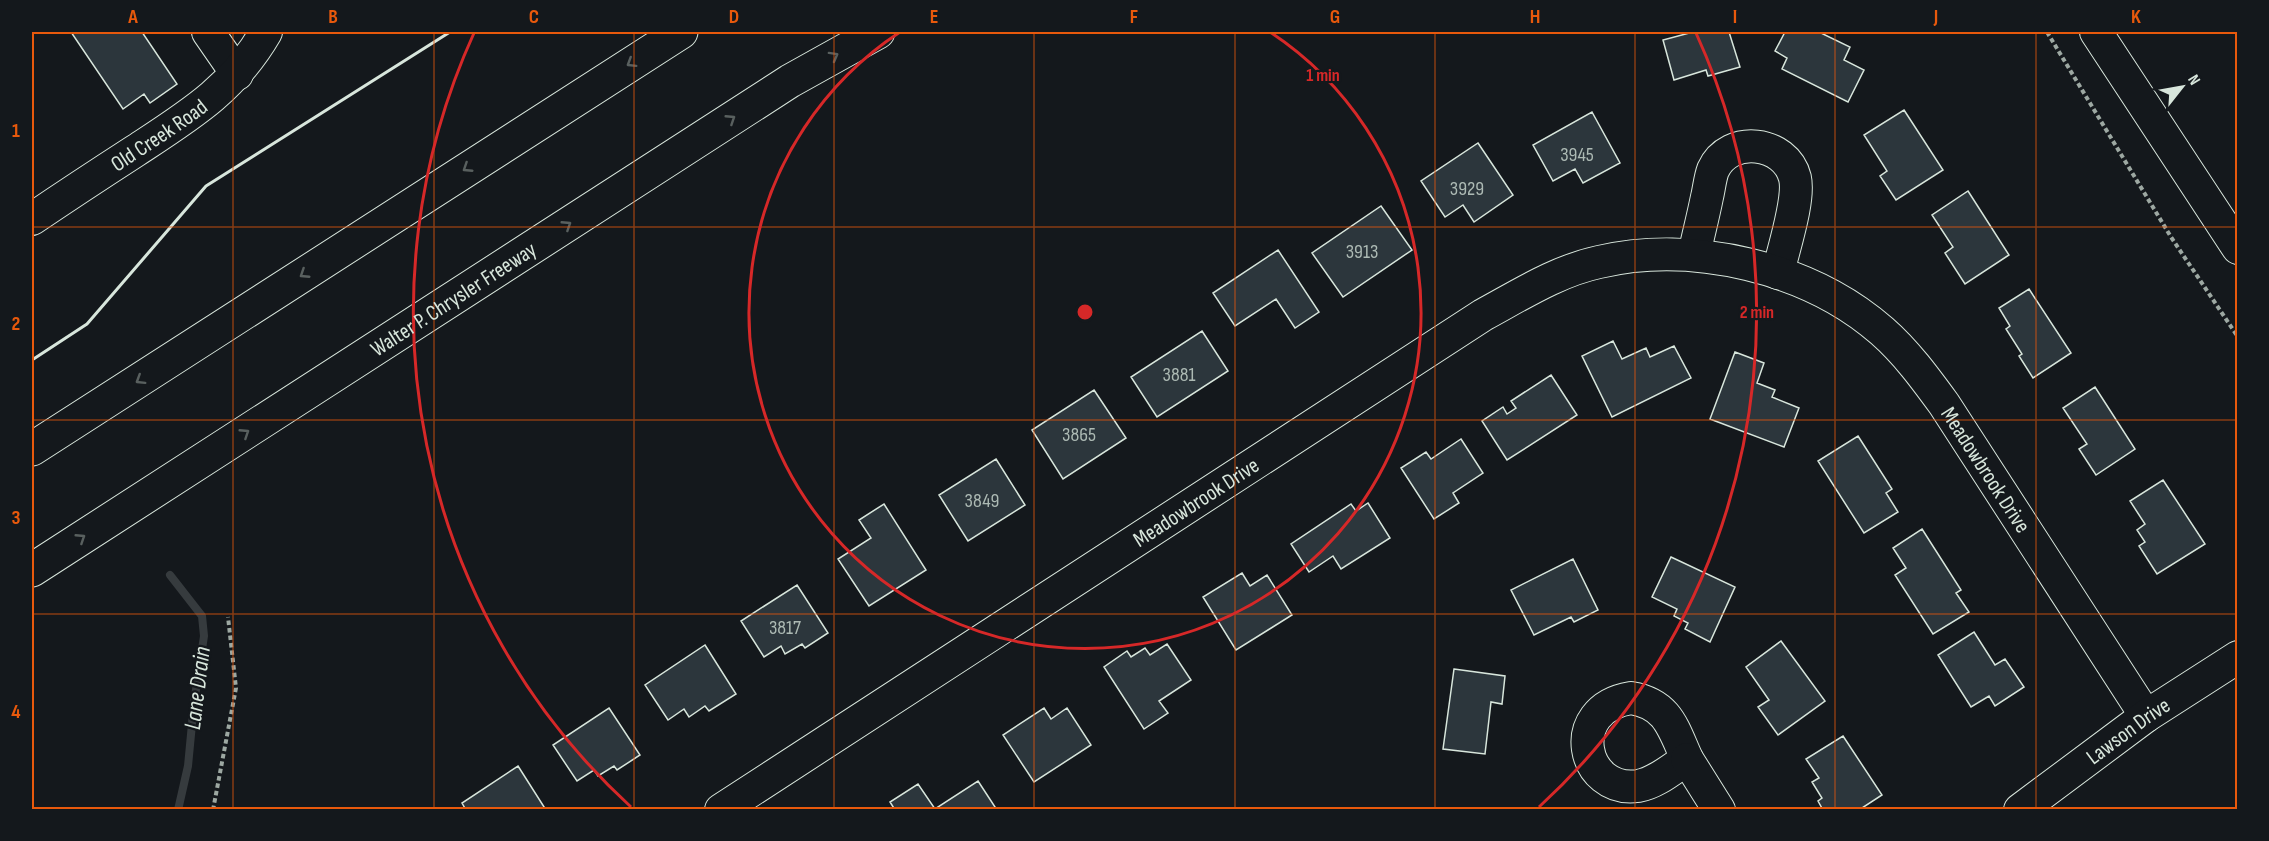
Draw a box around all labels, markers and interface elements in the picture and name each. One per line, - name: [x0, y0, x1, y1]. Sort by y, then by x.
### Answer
- text: A: [127, 5, 138, 29]
- text: B: [328, 5, 338, 29]
- text: C: [529, 5, 539, 29]
- text: D: [729, 5, 739, 29]
- text: E: [930, 5, 938, 29]
- text: F: [1130, 5, 1138, 29]
- text: G: [1330, 5, 1340, 29]
- text: H: [1530, 5, 1540, 29]
- text: I: [1733, 5, 1737, 29]
- text: J: [1933, 5, 1938, 29]
- text: K: [2131, 5, 2141, 29]
- one-way arrow: [828, 52, 838, 63]
- one-way arrow: [627, 56, 638, 67]
- north arrow: [2152, 57, 2212, 117]
- text: 1 min: [1306, 65, 1340, 86]
- text: N: [2183, 71, 2204, 89]
- street label: Old Creek Road: [106, 94, 213, 178]
- one-way arrow: [724, 115, 735, 126]
- text: 1: [12, 119, 20, 143]
- house number: 3945: [1560, 143, 1594, 167]
- one-way arrow: [463, 160, 473, 172]
- house number: 3929: [1450, 177, 1484, 201]
- one-way arrow: [561, 221, 572, 232]
- street label: Walter P. Chrysler Freeway: [366, 236, 542, 363]
- house number: 3913: [1346, 240, 1378, 264]
- one-way arrow: [299, 267, 310, 278]
- centre of rings: [1075, 302, 1095, 322]
- text: 2 min: [1740, 302, 1774, 323]
- text: 2: [12, 312, 20, 336]
- house number: 3881: [1163, 363, 1195, 387]
- one-way arrow: [136, 373, 146, 385]
- street label: Meadowbrook Drive: [1934, 402, 2036, 538]
- house number: 3865: [1062, 423, 1096, 447]
- one-way arrow: [238, 429, 249, 440]
- street label: Meadowbrook Drive: [1128, 452, 1265, 554]
- house number: 3849: [965, 489, 999, 513]
- text: 3: [12, 506, 21, 530]
- one-way arrow: [74, 535, 85, 546]
- house number: 3817: [769, 616, 801, 640]
- water label: Lane Drain: [178, 645, 217, 731]
- street label: Lawson Drive: [2081, 692, 2176, 771]
- text: 4: [11, 700, 21, 724]

